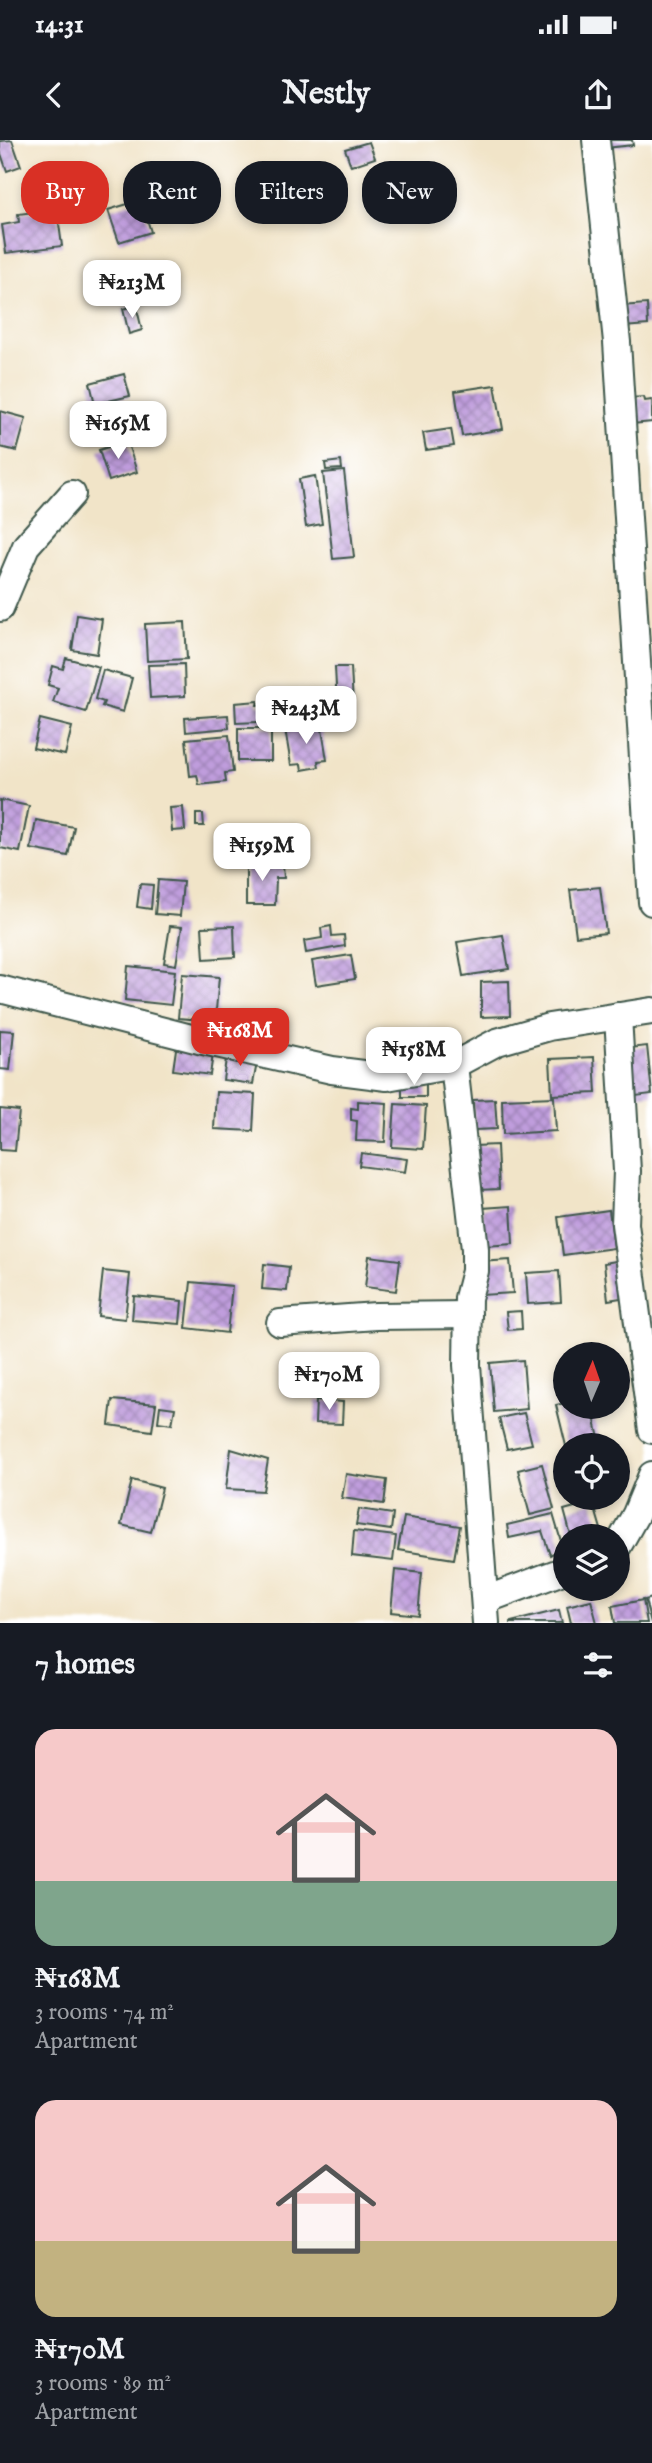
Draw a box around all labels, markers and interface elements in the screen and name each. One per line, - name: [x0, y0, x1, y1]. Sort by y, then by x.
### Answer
- text: 14:31: [35, 8, 84, 41]
- text: Nestly: [282, 74, 370, 115]
- icon: back: [35, 76, 73, 114]
- icon: share: [579, 76, 617, 114]
- chip: Buy: [21, 161, 109, 224]
- chip: Rent: [123, 161, 221, 224]
- chip: Filters: [235, 161, 348, 224]
- chip: New: [362, 161, 457, 224]
- pin: ₦213M: [83, 260, 181, 320]
- text: ₦213M: [99, 268, 165, 297]
- pin: ₦165M: [69, 402, 167, 461]
- text: ₦165M: [86, 409, 150, 438]
- pin: ₦243M: [257, 686, 355, 746]
- text: ₦243M: [272, 694, 340, 723]
- pin: ₦159M: [213, 824, 311, 883]
- text: ₦159M: [229, 831, 295, 860]
- pin: ₦168M: [191, 1009, 289, 1068]
- text: ₦168M: [207, 1016, 273, 1045]
- pin: ₦158M: [365, 1028, 463, 1087]
- text: ₦158M: [382, 1035, 446, 1064]
- north arrow: [553, 1342, 630, 1419]
- map controls: [553, 1342, 630, 1601]
- pin: ₦170M: [280, 1352, 378, 1412]
- text: ₦170M: [295, 1360, 363, 1389]
- button: locate: [553, 1433, 630, 1510]
- button: layers: [553, 1524, 630, 1601]
- text: 7 homes: [35, 1646, 135, 1684]
- icon: filters: [579, 1646, 617, 1684]
- icon: home: [263, 1775, 389, 1901]
- text: ₦168M: [35, 1960, 120, 1998]
- text: 3 rooms · 74 m²: [35, 1998, 174, 2027]
- text: Apartment: [35, 2027, 138, 2056]
- icon: home: [263, 2146, 389, 2272]
- text: ₦170M: [35, 2331, 125, 2369]
- text: 3 rooms · 89 m²: [35, 2369, 171, 2398]
- text: Apartment: [35, 2398, 138, 2427]

